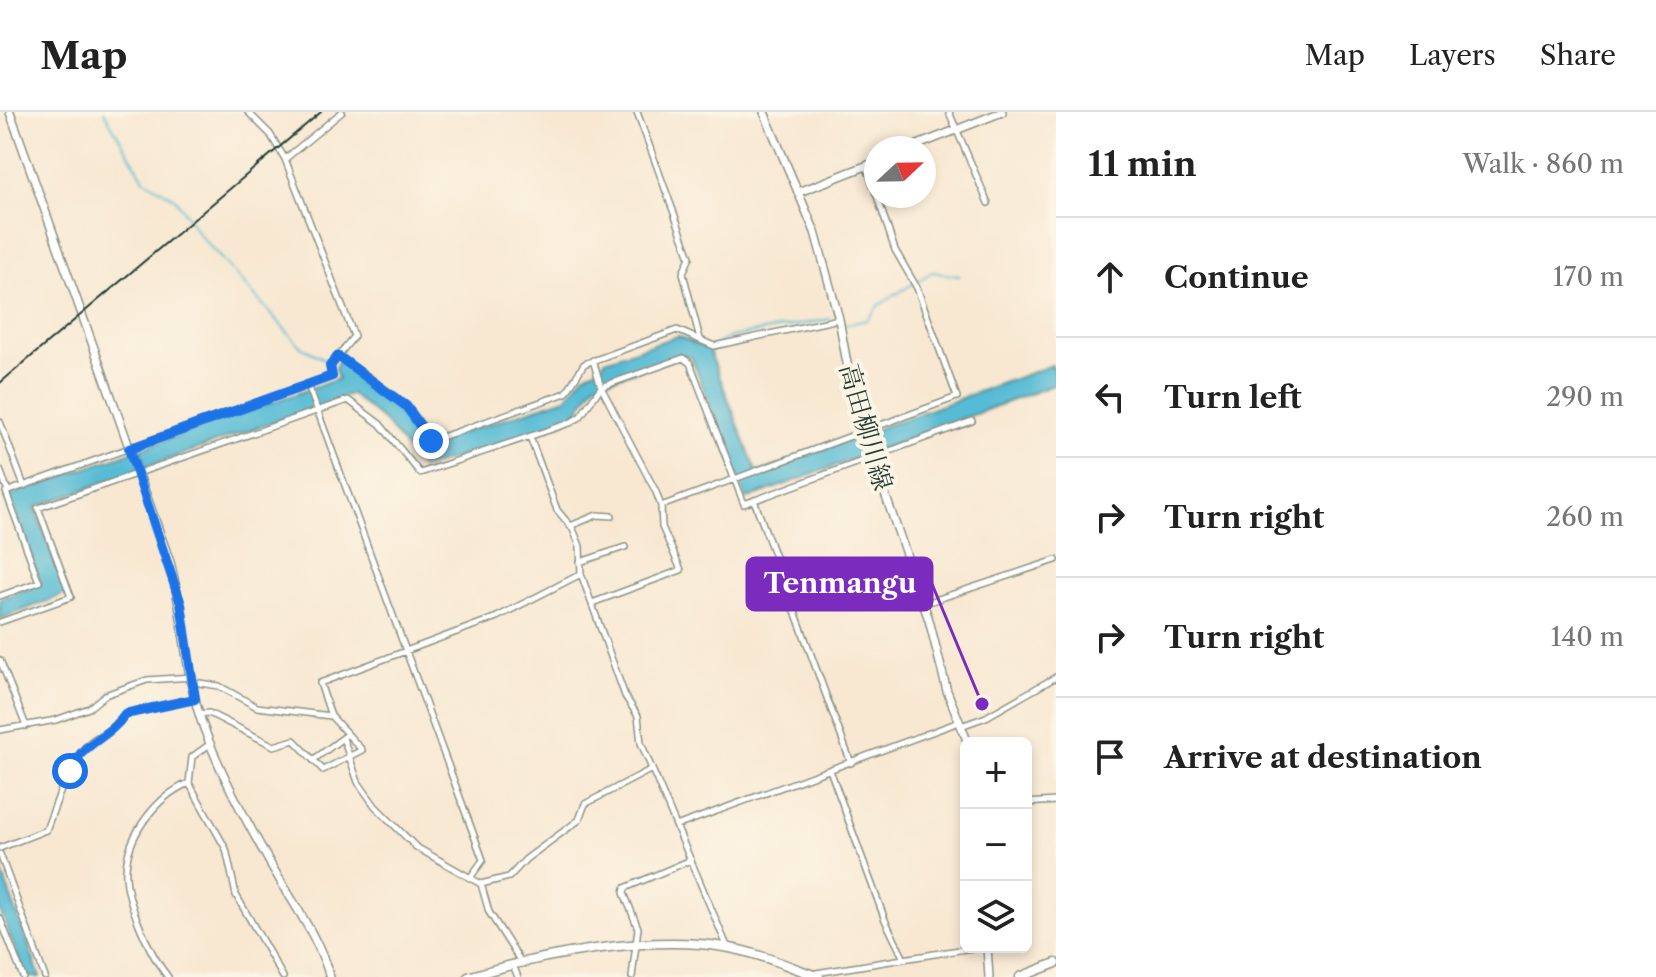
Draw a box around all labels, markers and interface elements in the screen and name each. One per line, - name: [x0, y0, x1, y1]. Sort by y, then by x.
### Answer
- text: Map: [40, 32, 128, 79]
- text: Map: [1305, 38, 1365, 72]
- text: Layers: [1409, 38, 1496, 72]
- text: Share: [1540, 38, 1616, 72]
- north arrow: [864, 136, 936, 208]
- text: 11 min: [1088, 143, 1196, 185]
- text: Walk · 860 m: [1463, 148, 1624, 180]
- icon: ahead: [1088, 255, 1132, 299]
- text: Continue: [1164, 259, 1309, 296]
- text: 170 m: [1553, 261, 1624, 293]
- street label: 高田柳川線: [833, 360, 899, 494]
- icon: left: [1088, 375, 1132, 419]
- text: Turn left: [1164, 379, 1301, 416]
- text: 290 m: [1546, 381, 1624, 413]
- route end: [413, 423, 449, 459]
- icon: right: [1088, 495, 1132, 539]
- text: Turn right: [1164, 499, 1324, 536]
- text: 260 m: [1546, 501, 1624, 533]
- callout: Tenmangu: [747, 558, 932, 610]
- text: Tenmangu: [763, 566, 917, 600]
- icon: right: [1088, 615, 1132, 659]
- text: Turn right: [1164, 619, 1324, 656]
- text: 140 m: [1550, 621, 1624, 653]
- icon: arrive: [1088, 735, 1132, 779]
- map controls: [960, 737, 1032, 953]
- button: +: [960, 737, 1032, 809]
- text: Arrive at destination: [1164, 739, 1482, 776]
- route start: [52, 753, 88, 789]
- button: −: [960, 809, 1032, 881]
- button: layers: [960, 881, 1032, 953]

